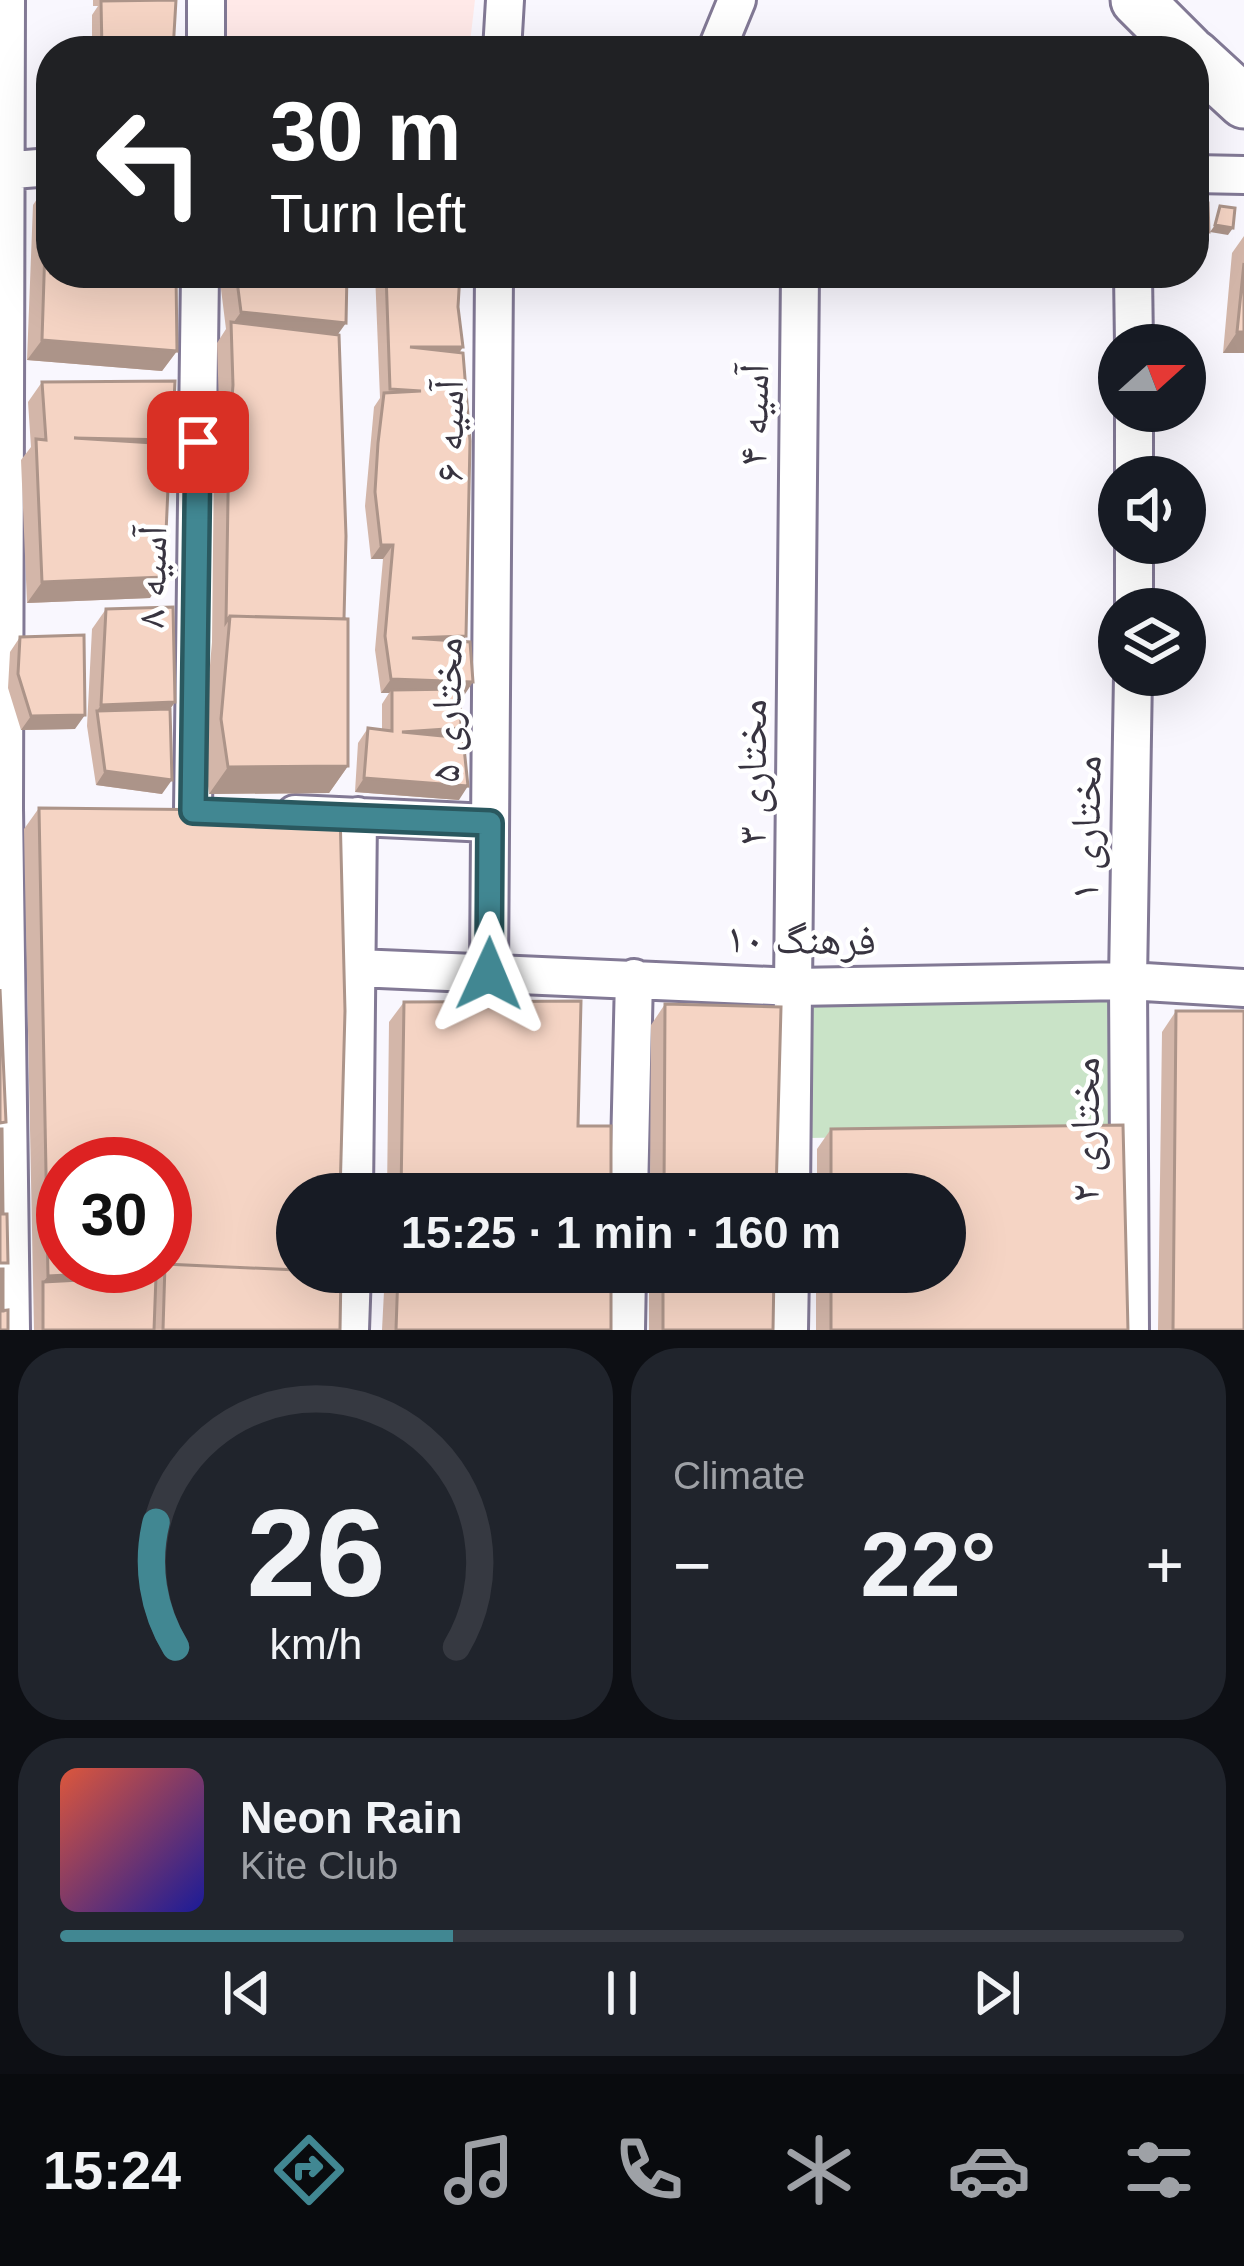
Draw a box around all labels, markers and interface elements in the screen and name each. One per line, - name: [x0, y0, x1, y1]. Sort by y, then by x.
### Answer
- icon: left: [72, 84, 228, 240]
- text: 30 m: [270, 84, 461, 178]
- text: Turn left: [270, 183, 466, 243]
- north arrow: [1098, 324, 1206, 432]
- map controls: [1098, 324, 1206, 696]
- street label: آسیه ۴: [729, 362, 777, 467]
- street label: آسیه ۶: [425, 379, 472, 482]
- pin: [147, 391, 249, 493]
- icon: arrive: [165, 409, 231, 475]
- button: sound: [1098, 456, 1206, 564]
- street label: آسیه ۸: [127, 524, 175, 629]
- button: layers: [1098, 588, 1206, 696]
- street label: مختاری ۵: [421, 637, 473, 783]
- street label: مختاری ۳: [728, 699, 777, 845]
- street label: مختاری ۱: [1060, 755, 1112, 901]
- position arrow: [426, 911, 552, 1037]
- street label: فرهنگ ۱۰: [725, 914, 877, 964]
- street label: مختاری ۲: [1061, 1057, 1110, 1203]
- speed limit sign: 30: [36, 1137, 192, 1293]
- text: 15:25 · 1 min · 160 m: [401, 1207, 841, 1258]
- text: Climate: [673, 1454, 805, 1497]
- text: 26: [246, 1483, 385, 1622]
- text: 22°: [860, 1515, 997, 1615]
- text: −: [673, 1528, 712, 1602]
- text: +: [1145, 1528, 1184, 1602]
- text: km/h: [269, 1620, 362, 1668]
- text: Neon Rain: [240, 1792, 463, 1843]
- text: Kite Club: [240, 1844, 398, 1887]
- icon: previous: [214, 1960, 280, 2026]
- icon: pause: [589, 1960, 655, 2026]
- icon: next: [964, 1960, 1030, 2026]
- icon: directions: [267, 2128, 351, 2212]
- icon: music: [437, 2128, 521, 2212]
- icon: phone: [607, 2128, 691, 2212]
- icon: climate: [777, 2128, 861, 2212]
- icon: car: [947, 2128, 1031, 2212]
- icon: filters: [1117, 2128, 1201, 2212]
- text: 15:24: [43, 2140, 181, 2200]

